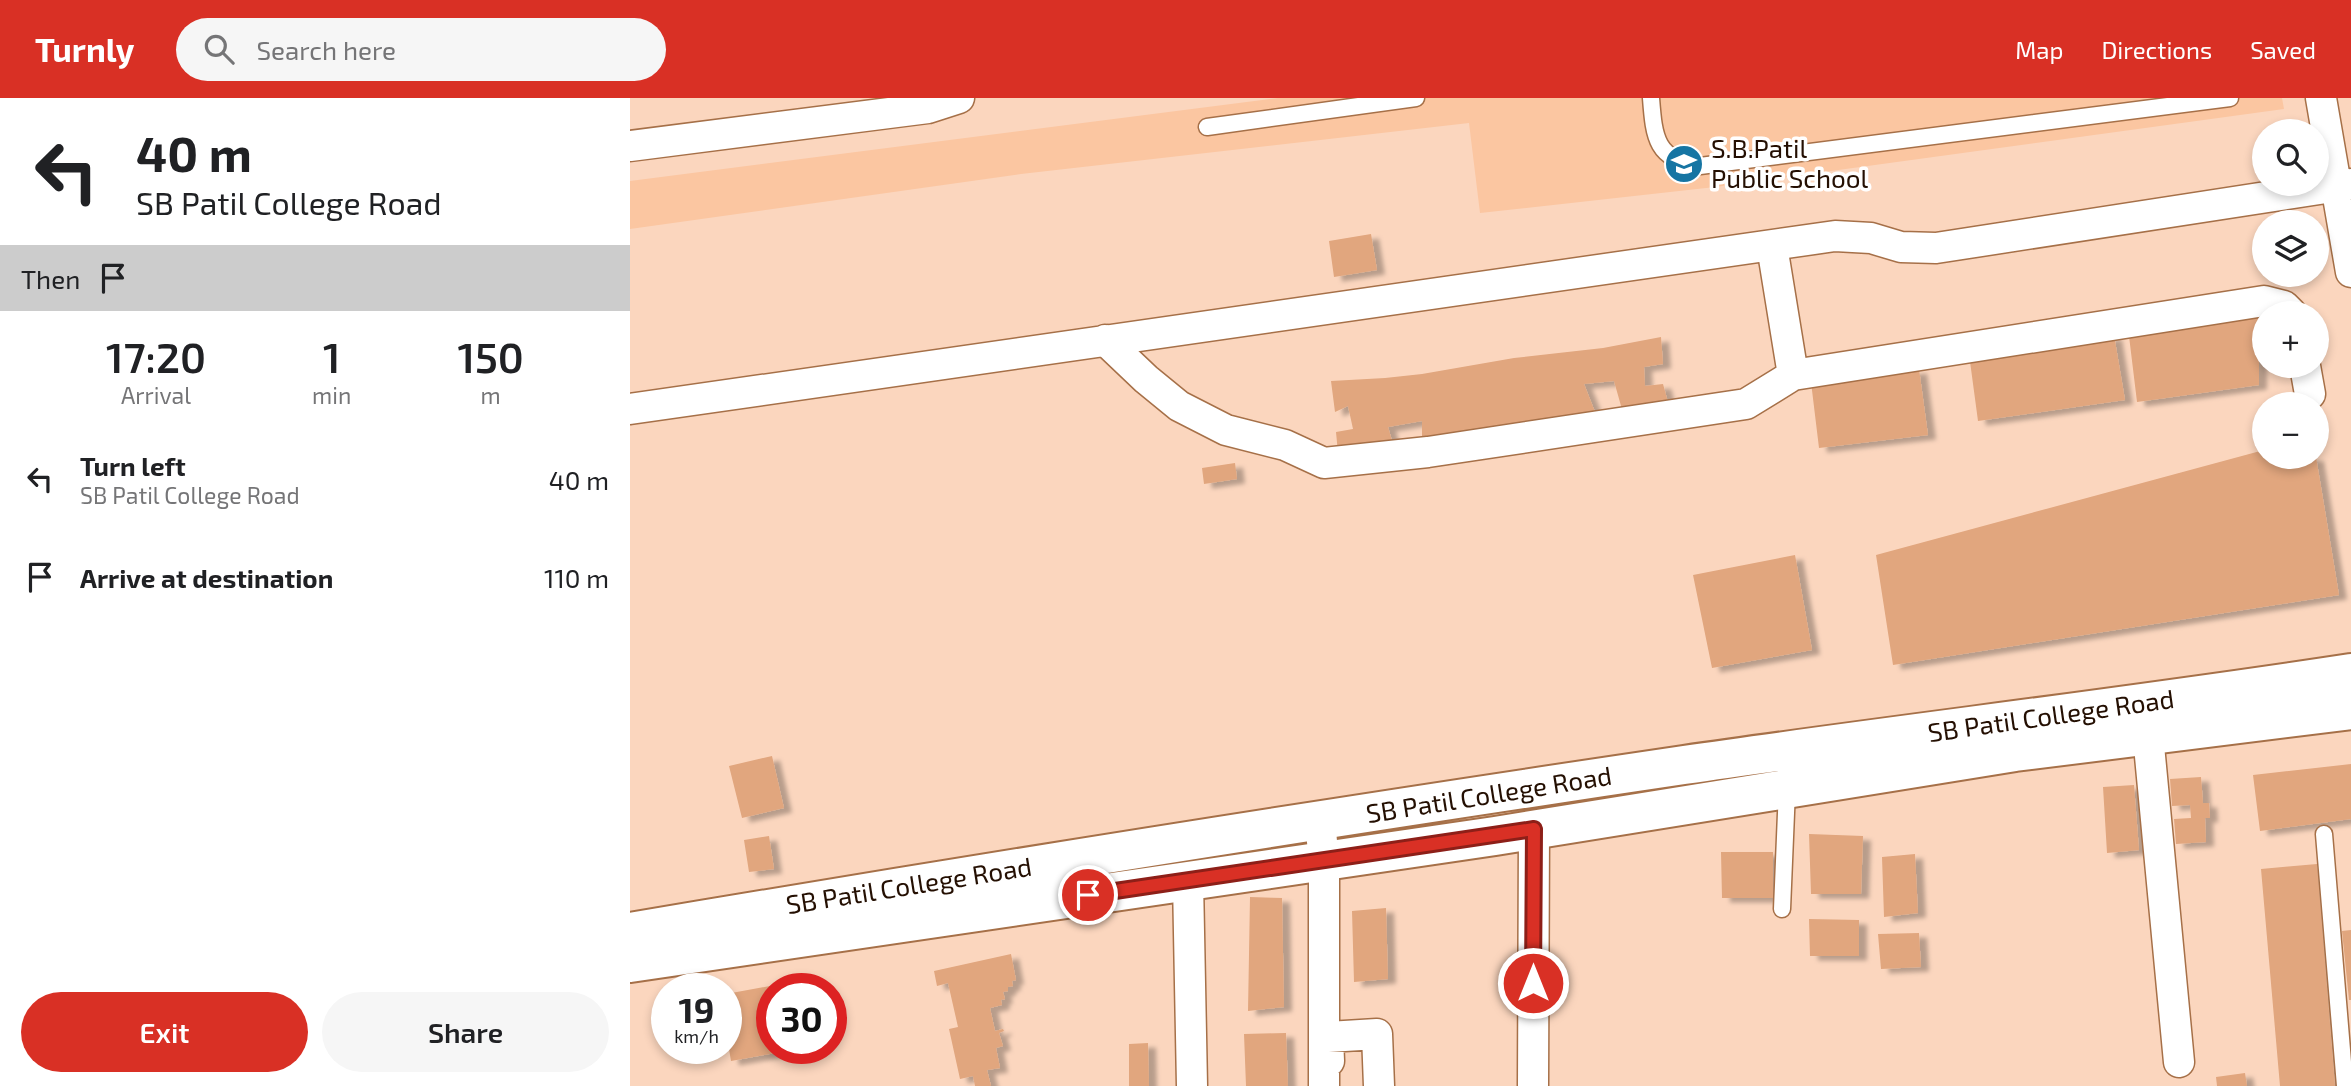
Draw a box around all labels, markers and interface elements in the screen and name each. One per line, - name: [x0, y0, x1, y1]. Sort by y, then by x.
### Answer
- search box: [176, 18, 666, 81]
- text: Turnly: [35, 29, 134, 69]
- icon: search: [200, 30, 238, 68]
- text: Search here: [256, 34, 396, 65]
- text: Map: [2015, 35, 2063, 64]
- text: Directions: [2101, 35, 2212, 64]
- text: Saved: [2250, 35, 2316, 64]
- map controls: [2252, 119, 2329, 469]
- button: search: [2252, 119, 2329, 196]
- text: 40 m: [136, 123, 252, 182]
- icon: left: [21, 126, 112, 217]
- place label: S.B.Patil Public School: [1711, 132, 1869, 193]
- school or university icon: S.B.Patil Public School: [1663, 143, 1705, 185]
- text: SB Patil College Road: [136, 183, 442, 221]
- button: layers: [2252, 210, 2329, 287]
- icon: arrive: [94, 259, 132, 297]
- text: Then: [21, 263, 80, 294]
- button: +: [2252, 301, 2329, 378]
- text: 17:20: [106, 331, 206, 381]
- text: 1: [323, 331, 341, 381]
- text: 150: [457, 331, 524, 381]
- text: Arrival: [121, 381, 191, 409]
- text: min: [312, 381, 351, 409]
- text: m: [481, 381, 501, 409]
- button: −: [2252, 392, 2329, 469]
- text: Turn left: [80, 450, 186, 481]
- icon: left: [21, 460, 59, 498]
- text: 40 m: [549, 464, 609, 495]
- text: SB Patil College Road: [80, 481, 300, 509]
- icon: arrive: [21, 558, 59, 596]
- text: Arrive at destination: [80, 562, 333, 593]
- text: 110 m: [544, 562, 609, 593]
- street label: SB Patil College Road: [1926, 682, 2176, 747]
- street label: SB Patil College Road: [1364, 759, 1614, 828]
- street label: SB Patil College Road: [784, 850, 1034, 919]
- pin: [1058, 865, 1118, 925]
- icon: arrive: [1069, 876, 1107, 914]
- position arrow: [1496, 946, 1570, 1020]
- speed limit sign: 30: [756, 973, 847, 1064]
- text: 19: [679, 988, 714, 1030]
- button: Exit: [21, 992, 308, 1072]
- button: Share: [322, 992, 609, 1072]
- text: km/h: [674, 1025, 719, 1047]

